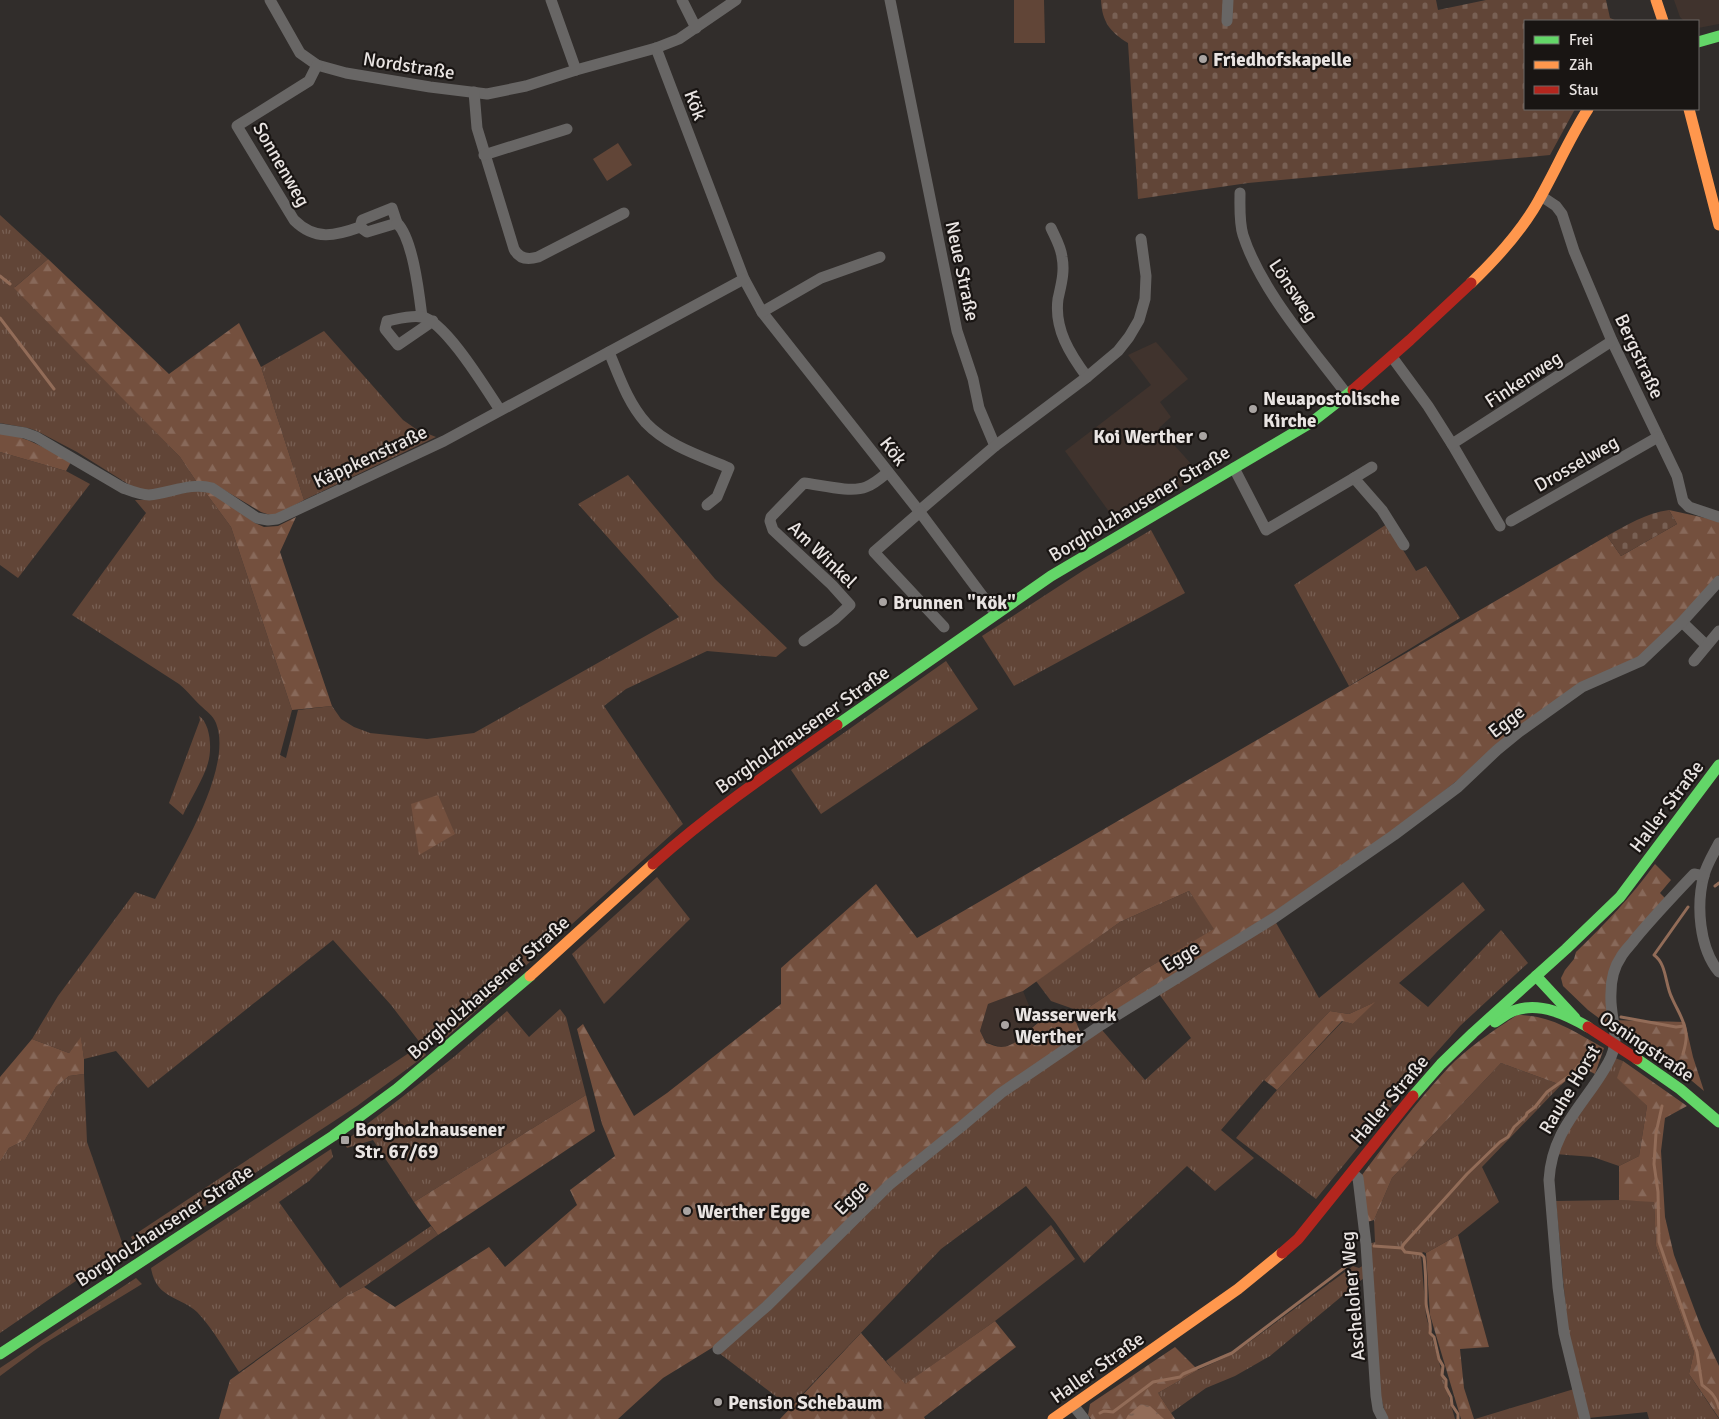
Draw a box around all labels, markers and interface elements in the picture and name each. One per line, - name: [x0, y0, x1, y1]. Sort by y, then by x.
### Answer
- legend: [1524, 20, 1699, 110]
- text: Frei: [1569, 31, 1593, 49]
- street label: Nordstraße: [361, 47, 456, 85]
- place label: Friedhofskapelle: [1213, 48, 1352, 72]
- marker: Friedhofskapelle: [1197, 53, 1209, 65]
- text: Zäh: [1569, 56, 1593, 74]
- text: Stau: [1569, 81, 1598, 99]
- street label: Kök: [678, 87, 712, 124]
- street label: Sonnenweg: [247, 118, 315, 211]
- street label: Neue Straße: [940, 219, 984, 323]
- street label: Lönsweg: [1263, 254, 1323, 327]
- street label: Bergstraße: [1609, 310, 1669, 403]
- street label: Finkenweg: [1480, 346, 1567, 414]
- place label: Neuapostolische Kirche: [1263, 387, 1400, 433]
- marker: Neuapostolische Kirche: [1247, 403, 1259, 415]
- street label: Käppkenstraße: [310, 420, 431, 494]
- place label: Koi Werther: [1093, 425, 1193, 449]
- marker: Koi Werther: [1197, 430, 1209, 442]
- street label: Drosselweg: [1530, 430, 1623, 498]
- street label: Kök: [874, 432, 912, 471]
- street label: Borgholzhausener Straße: [1045, 440, 1234, 568]
- street label: Am Winkel: [783, 516, 862, 594]
- place label: Brunnen "Kök": [893, 591, 1016, 615]
- marker: Brunnen "Kök": [877, 596, 889, 608]
- street label: Borgholzhausener Straße: [711, 661, 894, 799]
- street label: Egge: [1483, 700, 1530, 744]
- street label: Haller Straße: [1624, 756, 1709, 857]
- street label: Borgholzhausener Straße: [403, 911, 575, 1065]
- street label: Egge: [1157, 936, 1204, 978]
- place label: Wasserwerk Werther: [1015, 1003, 1117, 1049]
- street label: Osningstraße: [1594, 1006, 1699, 1087]
- marker: Wasserwerk Werther: [999, 1019, 1011, 1031]
- street label: Rauhe Horst: [1534, 1040, 1606, 1139]
- street label: Haller Straße: [1346, 1050, 1434, 1149]
- place label: Borgholzhausener Str. 67/69: [355, 1118, 505, 1164]
- marker: Borgholzhausener Str. 67/69: [339, 1134, 351, 1146]
- street label: Borgholzhausener Straße: [71, 1159, 258, 1292]
- street label: Egge: [829, 1175, 874, 1220]
- place label: Werther Egge: [697, 1200, 810, 1224]
- marker: Werther Egge: [681, 1205, 693, 1217]
- street label: Ascheloher Weg: [1335, 1230, 1371, 1362]
- street label: Haller Straße: [1046, 1327, 1149, 1409]
- place label: Pension Schebaum: [728, 1391, 882, 1415]
- marker: Pension Schebaum: [712, 1396, 724, 1408]

